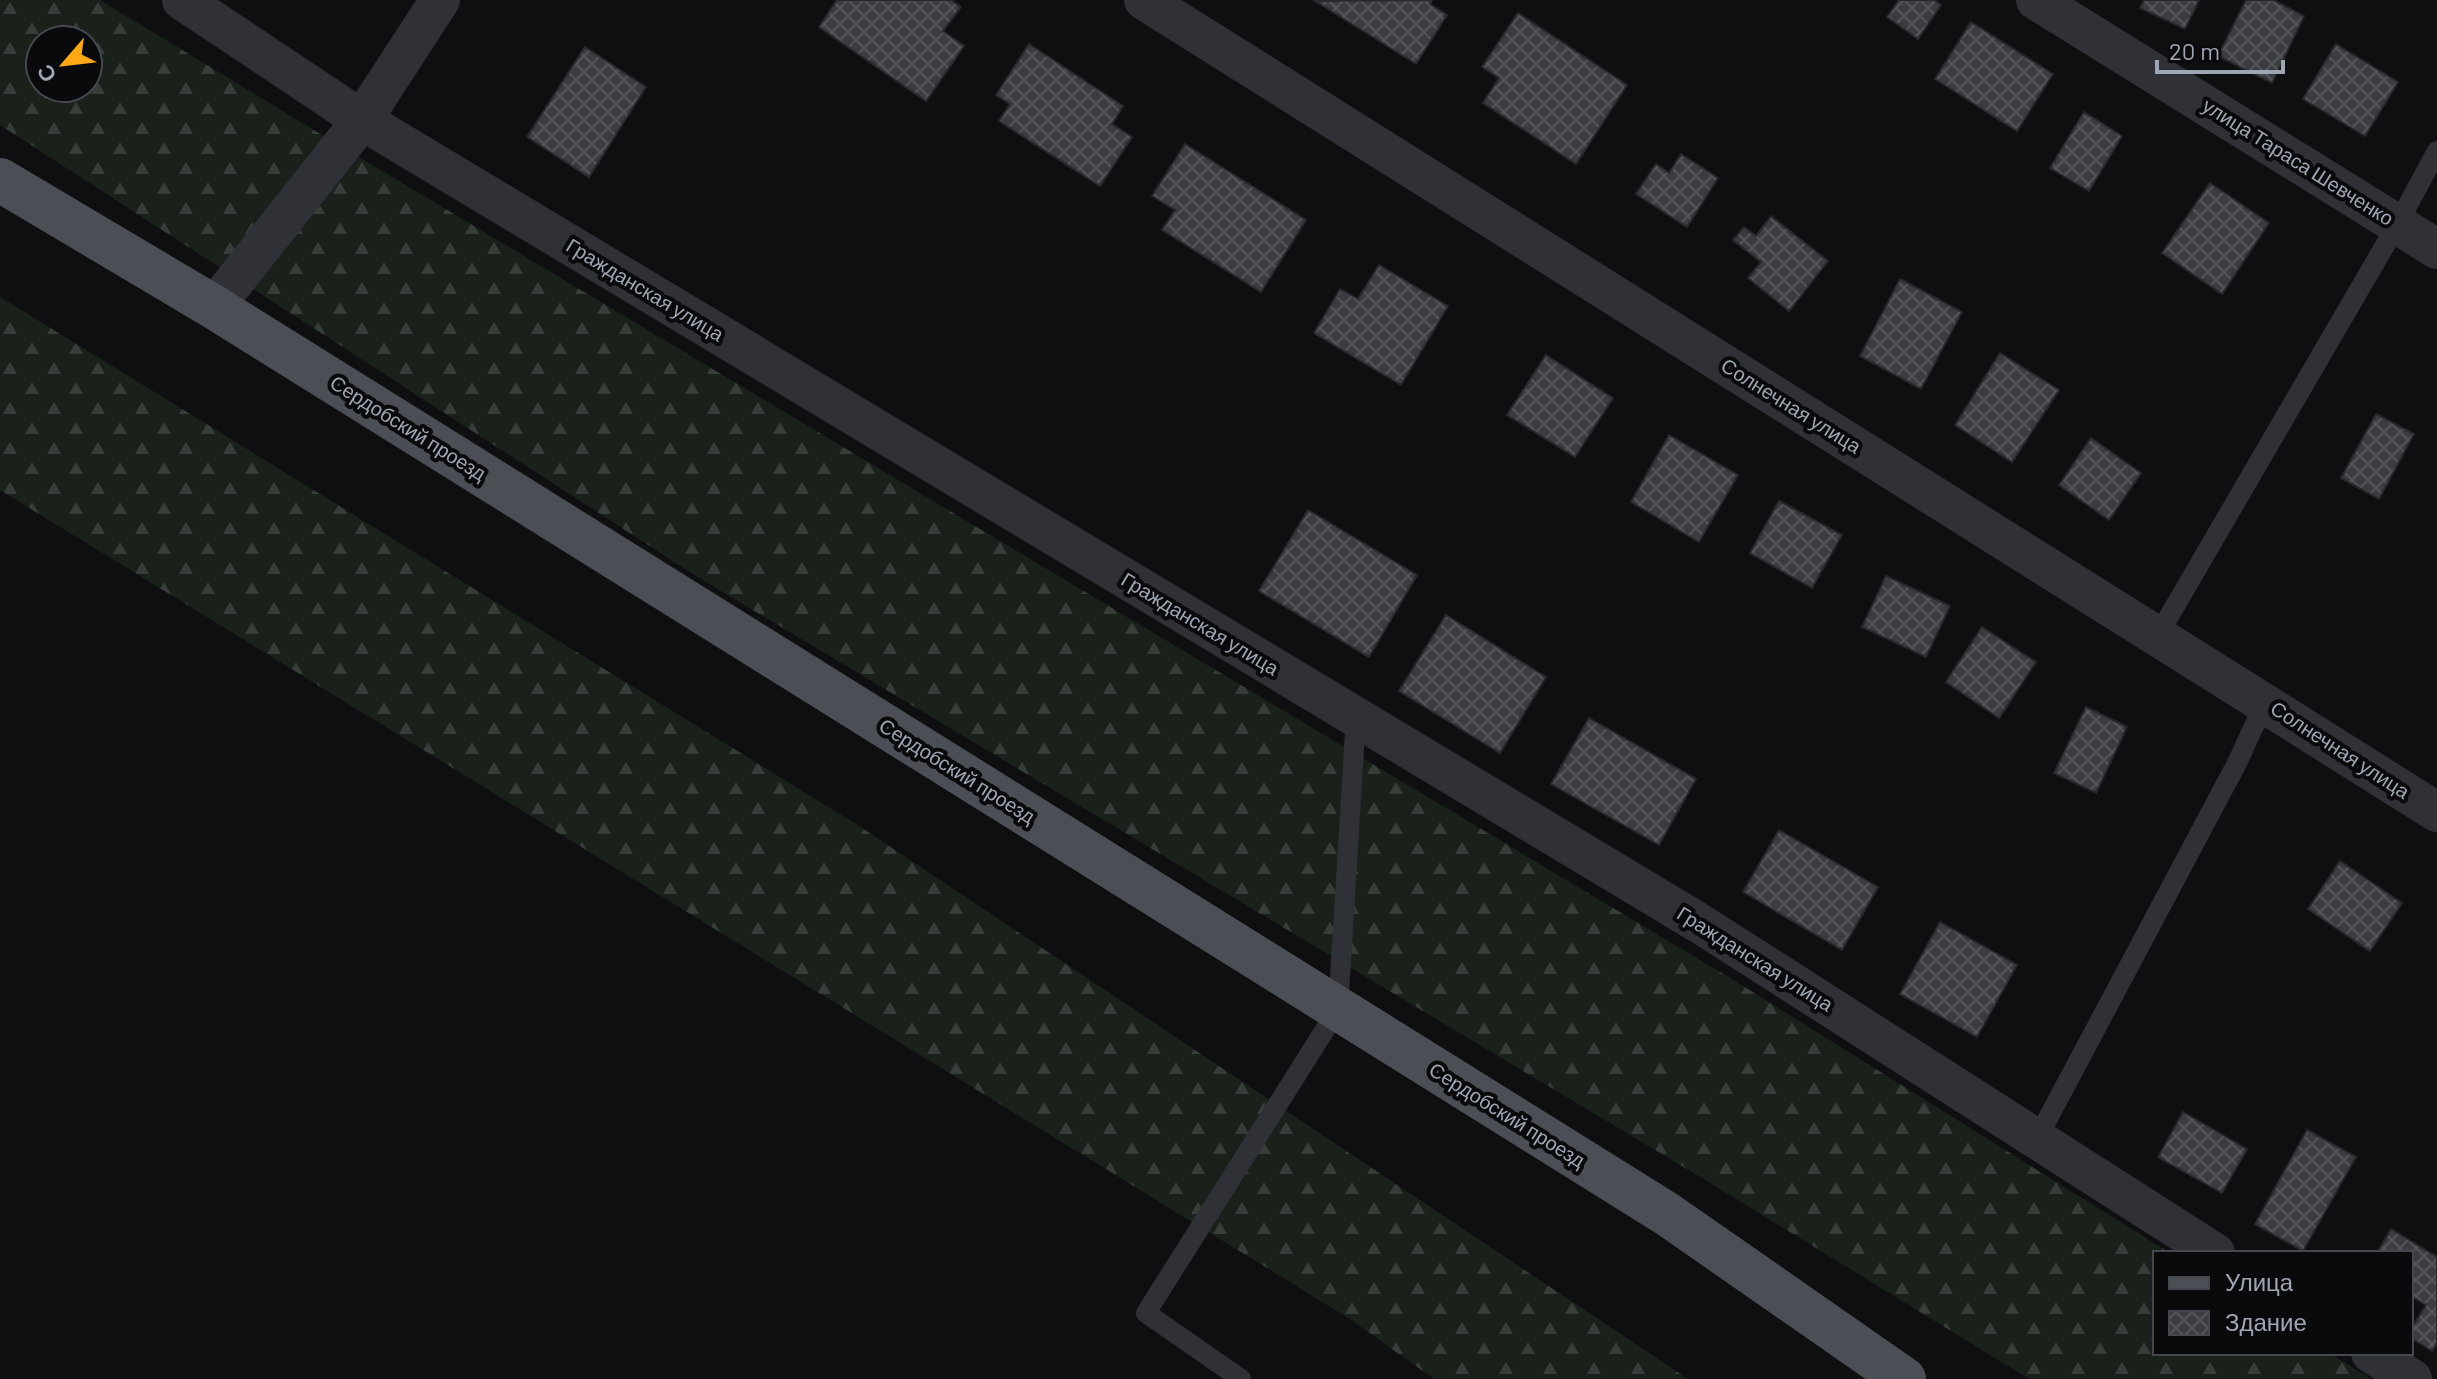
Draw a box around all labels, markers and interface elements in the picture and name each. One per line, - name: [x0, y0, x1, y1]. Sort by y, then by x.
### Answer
- north arrow: [24, 24, 104, 104]
- scale bar: [2157, 24, 2283, 74]
- text: 20 m: [2169, 36, 2220, 65]
- text: С: [30, 61, 61, 87]
- street label: улица Тараса Шевченко: [2199, 93, 2398, 230]
- street label: Гражданская улица: [562, 233, 729, 346]
- street label: Солнечная улица: [1717, 352, 1867, 458]
- street label: Сердобский проезд: [326, 369, 491, 485]
- street label: Гражданская улица: [1117, 567, 1284, 680]
- street label: Солнечная улица: [2267, 695, 2415, 803]
- street label: Сердобский проезд: [875, 712, 1040, 828]
- street label: Гражданская улица: [1673, 900, 1839, 1016]
- street label: Сердобский проезд: [1425, 1056, 1590, 1172]
- legend: [2153, 1251, 2413, 1355]
- text: Улица: [2225, 1267, 2294, 1296]
- text: Здание: [2225, 1307, 2307, 1336]

